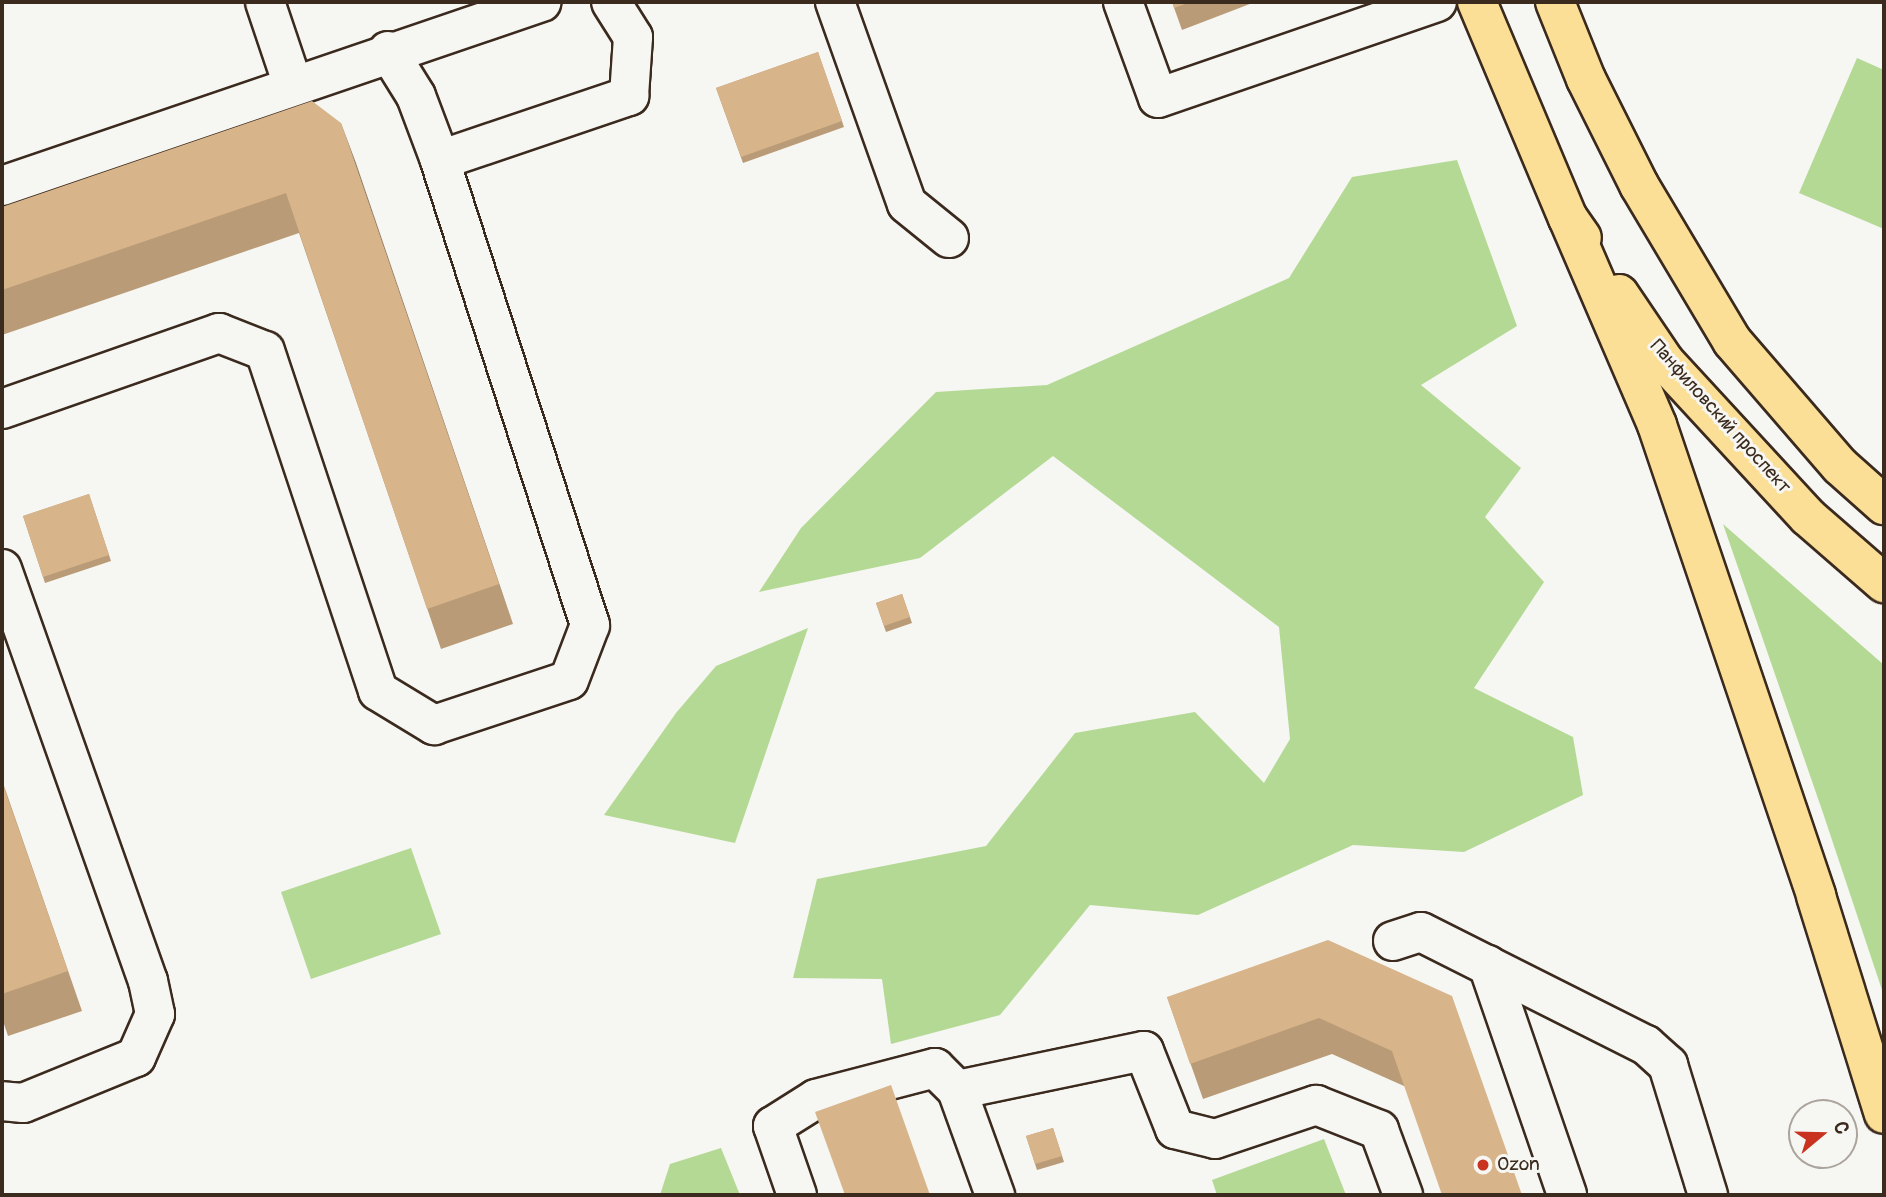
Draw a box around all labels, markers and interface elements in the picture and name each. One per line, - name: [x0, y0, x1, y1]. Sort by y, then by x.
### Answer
- street label: Панфиловский проспект: [1645, 335, 1795, 499]
- north arrow: [1788, 1099, 1858, 1169]
- text: С: [1828, 1118, 1854, 1137]
- place label: Ozon: [1497, 1154, 1540, 1176]
- marker: Ozon: [1475, 1157, 1491, 1173]

